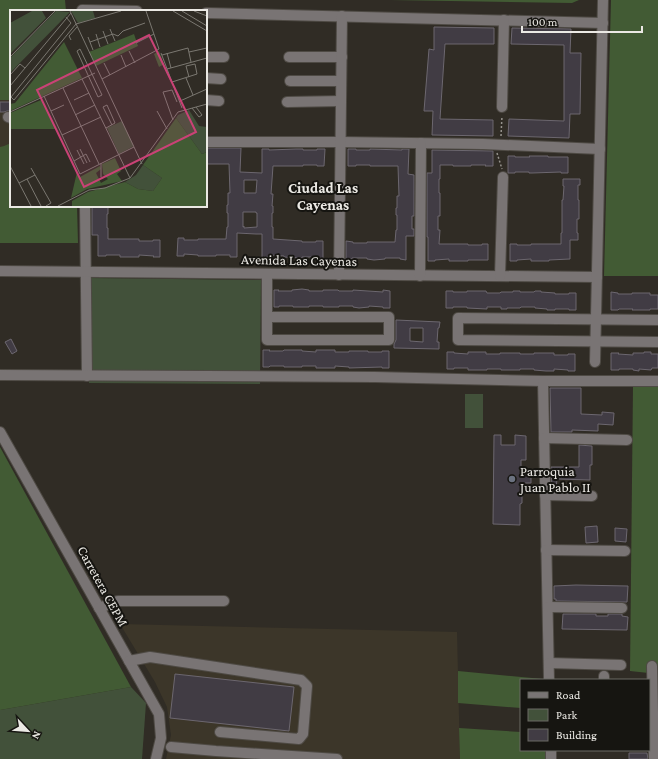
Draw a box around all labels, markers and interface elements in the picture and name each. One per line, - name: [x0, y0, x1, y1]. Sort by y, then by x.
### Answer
- scale bar: [522, 8, 642, 34]
- inset map: [10, 10, 207, 207]
- text: 100 m: [528, 15, 558, 29]
- district label: Ciudad Las Cayenas: [288, 180, 358, 213]
- street label: Avenida Las Cayenas: [241, 251, 357, 269]
- place label: Parroquia Juan Pablo II: [518, 463, 590, 495]
- marker: Parroquia Juan Pablo II: [507, 474, 517, 484]
- street label: Carretera CEPM: [74, 543, 132, 629]
- legend: [520, 679, 650, 751]
- text: Road: [556, 688, 581, 702]
- text: Park: [556, 708, 578, 722]
- north arrow: [8, 711, 48, 751]
- text: Building: [556, 728, 597, 742]
- text: N: [30, 729, 44, 742]

